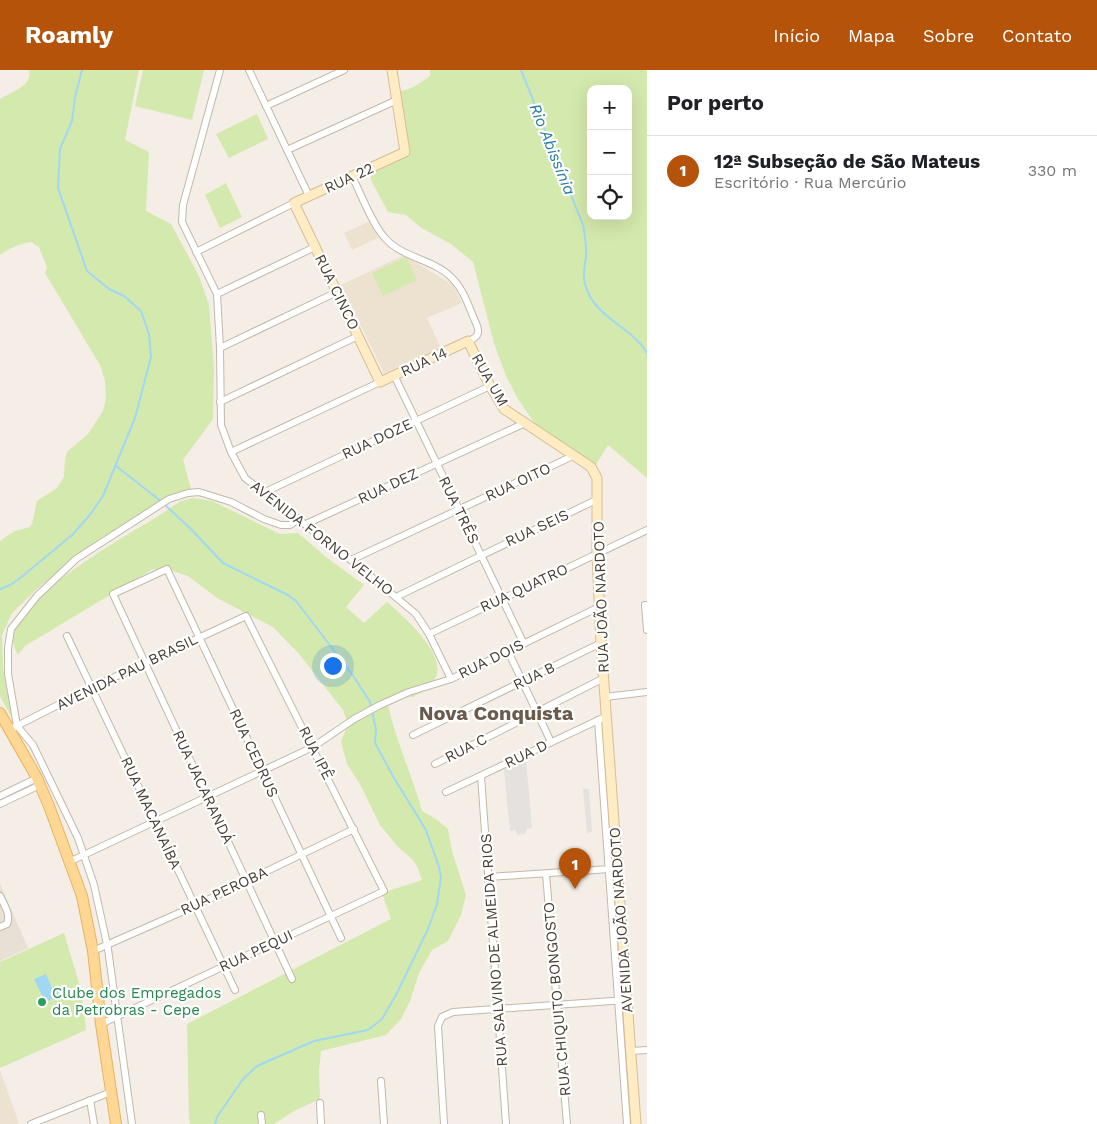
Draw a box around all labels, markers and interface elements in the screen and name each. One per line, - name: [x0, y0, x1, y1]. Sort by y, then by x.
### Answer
- text: Roamly: [25, 21, 113, 49]
- text: Início: [773, 25, 820, 46]
- text: Mapa: [848, 25, 895, 46]
- text: Sobre: [923, 25, 974, 46]
- text: Contato: [1002, 25, 1072, 46]
- map controls: [587, 85, 632, 220]
- button: +: [587, 85, 632, 130]
- text: Por perto: [667, 90, 764, 115]
- water label: Rio Abissínia: [526, 101, 580, 198]
- button: −: [587, 130, 632, 175]
- text: 12ª Subseção de São Mateus: [714, 150, 980, 173]
- street label: RUA 22: [322, 159, 376, 197]
- text: 1: [680, 161, 686, 180]
- text: 330 m: [1028, 161, 1077, 180]
- text: Escritório · Rua Mercúrio: [714, 173, 906, 192]
- button: locate: [587, 175, 632, 220]
- street label: RUA CINCO: [311, 251, 363, 333]
- street label: RUA 14: [398, 343, 450, 381]
- street label: RUA UM: [468, 350, 512, 410]
- street label: RUA DOZE: [339, 415, 415, 463]
- street label: RUA OITO: [482, 459, 554, 505]
- street label: RUA DEZ: [355, 464, 421, 508]
- street label: RUA TRÊS: [435, 473, 483, 547]
- street label: AVENIDA FORNO VELHO: [247, 477, 397, 599]
- street label: RUA SEIS: [502, 505, 572, 551]
- street label: RUA JOÃO NARDOTO: [589, 521, 613, 673]
- street label: RUA QUATRO: [477, 560, 571, 616]
- street label: AVENIDA PAU BRASIL: [53, 630, 201, 714]
- street label: RUA DOIS: [455, 635, 527, 683]
- your location: [320, 653, 346, 679]
- street label: RUA B: [510, 658, 558, 694]
- district label: Nova Conquista: [419, 701, 574, 725]
- street label: RUA CEDRUS: [226, 706, 282, 800]
- street label: RUA IPÊ: [295, 723, 337, 783]
- street label: RUA JACARANDÁ: [169, 727, 237, 847]
- street label: RUA C: [442, 730, 490, 766]
- street label: RUA D: [502, 736, 550, 772]
- street label: RUA MACANAÍBA: [117, 754, 185, 872]
- street label: AVENIDA JOÃO NARDOTO: [606, 827, 636, 1013]
- street label: RUA SALVINO DE ALMEIDA RIOS: [477, 833, 511, 1067]
- pin: 1: [559, 848, 591, 889]
- street label: RUA PEROBA: [178, 863, 271, 919]
- street label: RUA CHIQUITO BONGOSTO: [540, 901, 574, 1097]
- street label: RUA PEQUI: [216, 926, 296, 976]
- place label: Clube dos Empregados da Petrobras - Cepe: [52, 984, 221, 1019]
- marker: Clube dos Empregados da Petrobras - Cepe: [36, 996, 48, 1008]

